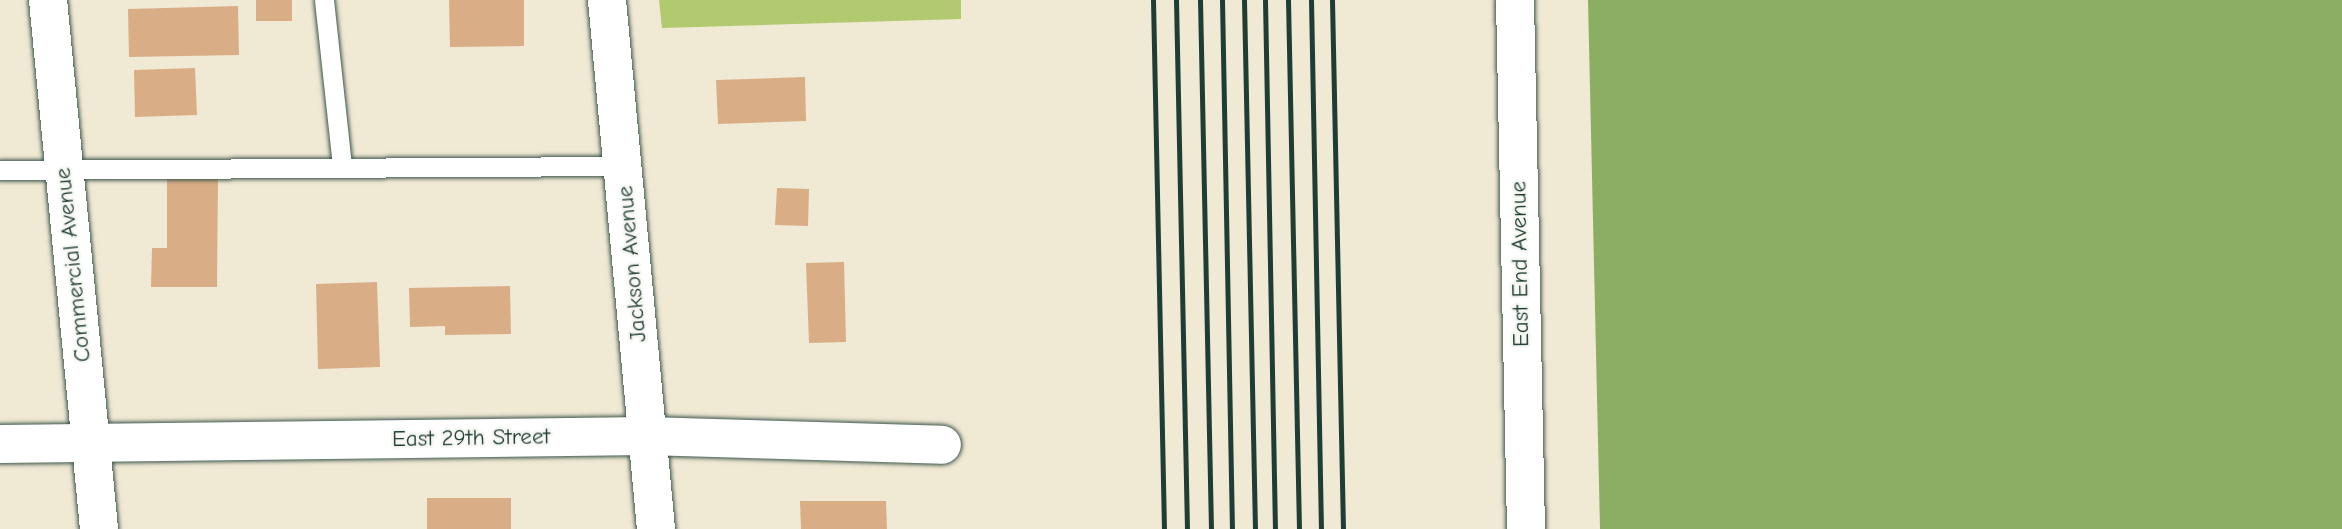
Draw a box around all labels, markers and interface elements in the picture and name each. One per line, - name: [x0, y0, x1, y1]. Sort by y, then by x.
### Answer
- street label: Commercial Avenue: [49, 166, 97, 364]
- street label: East End Avenue: [1505, 181, 1535, 347]
- street label: Jackson Avenue: [611, 185, 653, 343]
- street label: East 29th Street: [392, 423, 550, 453]

